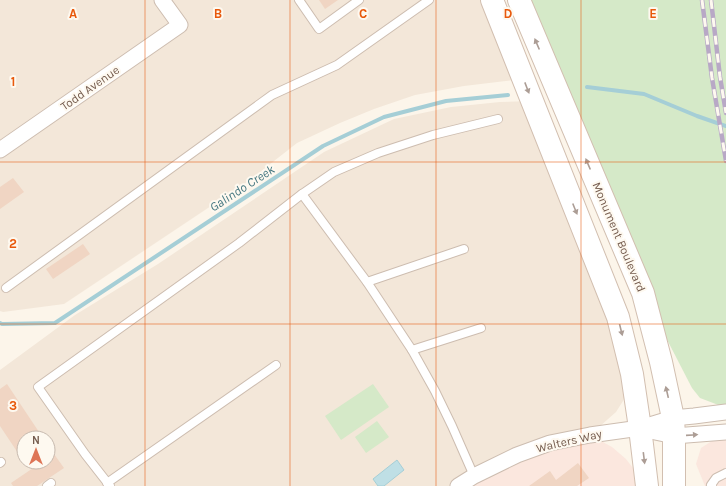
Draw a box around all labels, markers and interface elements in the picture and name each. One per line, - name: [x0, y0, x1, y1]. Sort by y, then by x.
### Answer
- text: A: [69, 6, 77, 21]
- text: B: [214, 6, 222, 21]
- text: C: [359, 6, 367, 21]
- text: D: [504, 6, 513, 21]
- text: E: [649, 6, 657, 21]
- one-way arrow: [534, 38, 540, 50]
- street label: Todd Avenue: [58, 63, 122, 113]
- text: 1: [11, 74, 15, 89]
- one-way arrow: [524, 83, 530, 95]
- one-way arrow: [585, 158, 591, 169]
- water label: Galindo Creek: [207, 161, 278, 215]
- street label: Monument Boulevard: [589, 180, 649, 294]
- one-way arrow: [572, 204, 578, 216]
- text: 2: [9, 236, 17, 251]
- one-way arrow: [619, 324, 625, 337]
- one-way arrow: [664, 386, 670, 398]
- text: 3: [9, 398, 17, 413]
- street label: Walters Way: [535, 427, 604, 455]
- north arrow: [16, 430, 56, 470]
- one-way arrow: [686, 432, 698, 438]
- text: N: [32, 434, 40, 447]
- one-way arrow: [641, 452, 647, 464]

